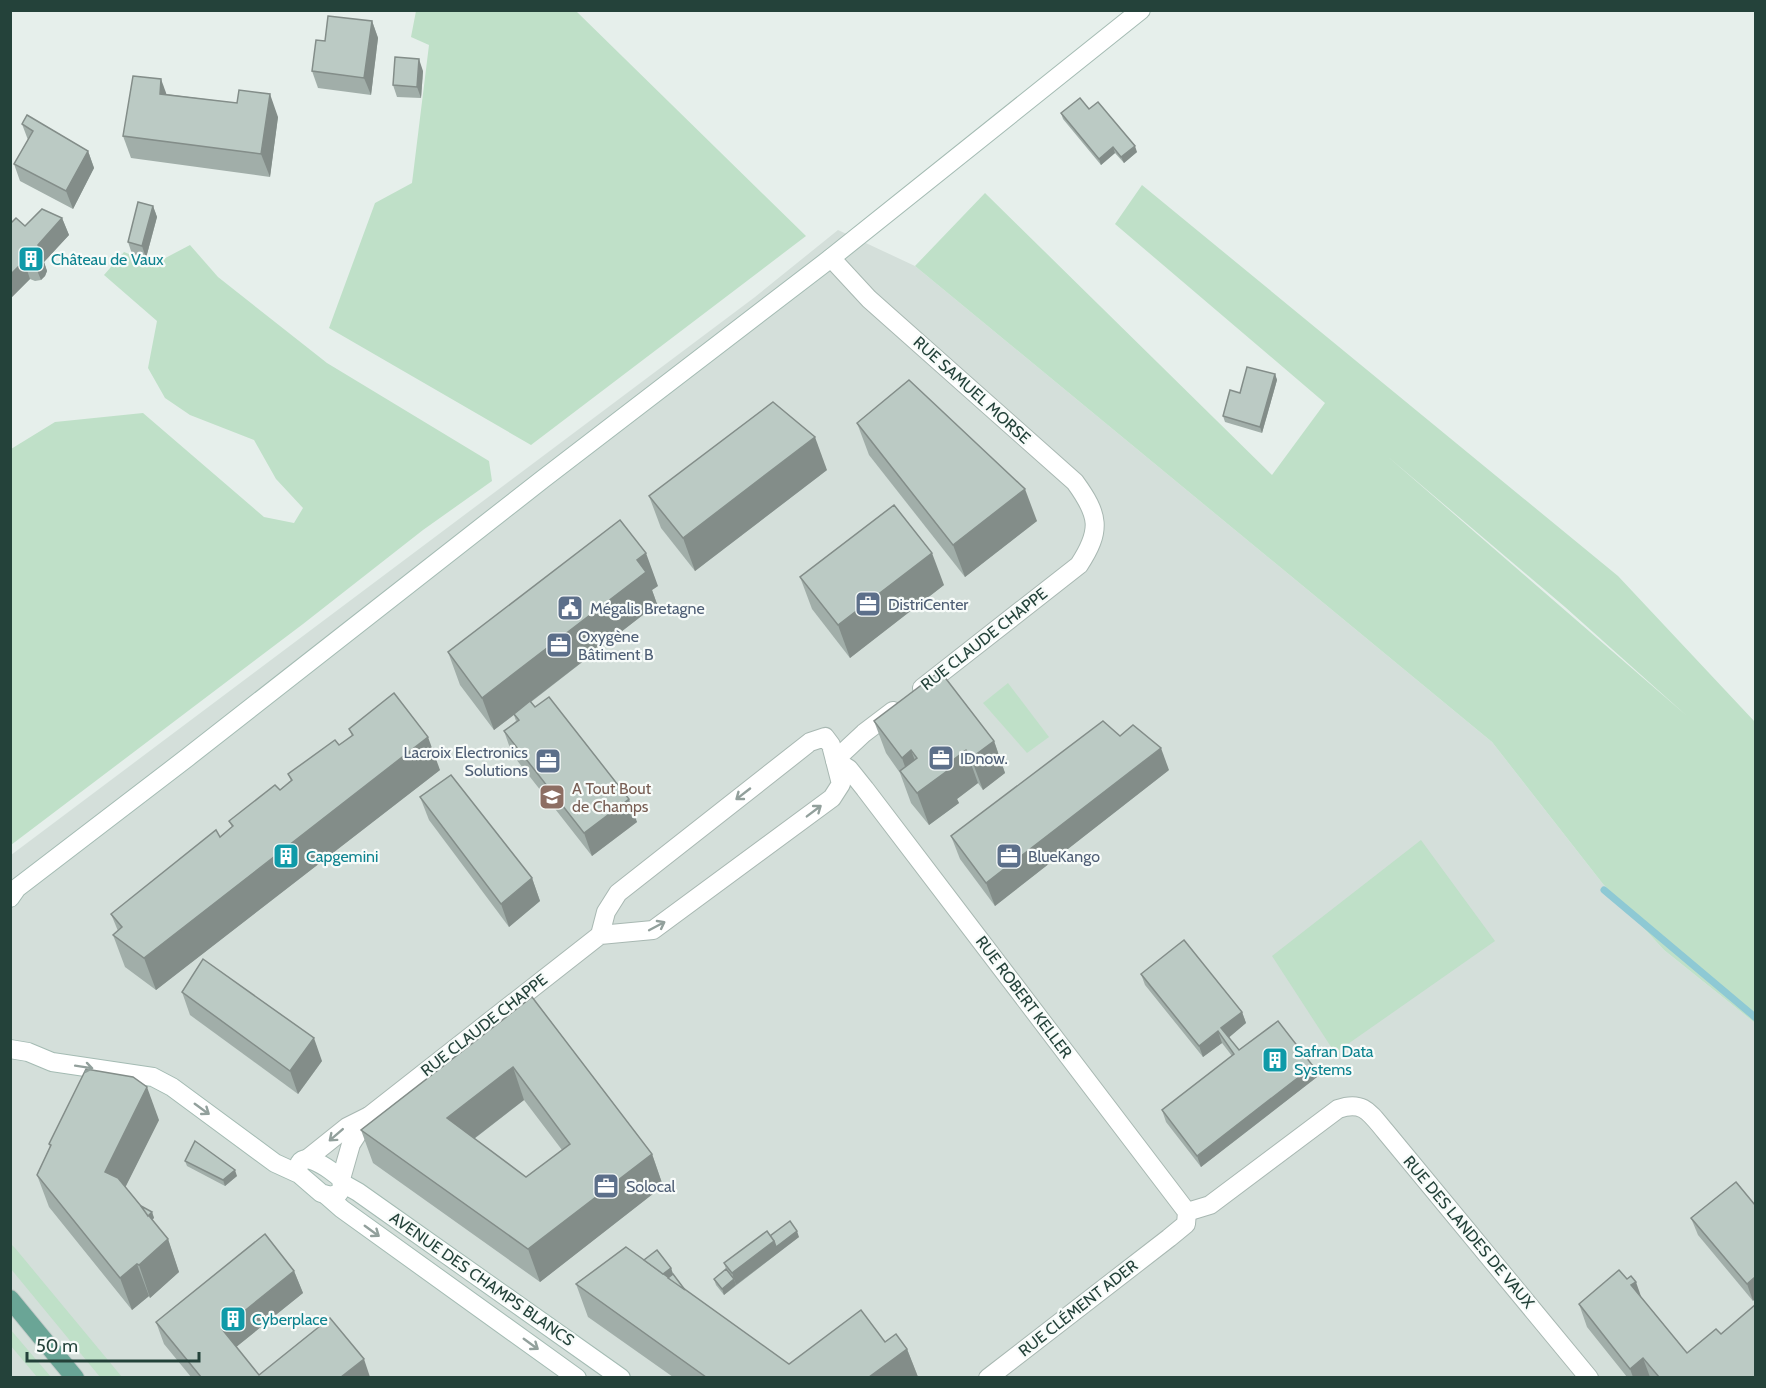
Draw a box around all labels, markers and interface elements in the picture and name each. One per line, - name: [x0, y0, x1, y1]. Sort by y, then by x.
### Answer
- building icon: Château de Vaux: [16, 244, 46, 274]
- place label: Château de Vaux: [51, 250, 164, 269]
- street label: RUE SAMUEL MORSE: [910, 332, 1035, 448]
- street label: RUE CLAUDE CHAPPE: [917, 584, 1051, 694]
- office icon: DistriCenter: [853, 589, 883, 619]
- public building icon: Mégalis Bretagne: [555, 593, 585, 623]
- place label: DistriCenter: [888, 595, 969, 614]
- place label: Mégalis Bretagne: [590, 599, 705, 618]
- place label: Oxygène Bâtiment B: [578, 627, 654, 664]
- office icon: Oxygène Bâtiment B: [544, 630, 574, 660]
- place label: Lacroix Electronics Solutions: [404, 743, 528, 780]
- office icon: IDnow.: [926, 743, 956, 773]
- office icon: Lacroix Electronics Solutions: [533, 746, 563, 776]
- place label: IDnow.: [960, 749, 1008, 768]
- place label: A Tout Bout de Champs: [572, 779, 652, 816]
- school or university icon: A Tout Bout de Champs: [537, 782, 567, 812]
- one-way arrow: [735, 788, 751, 800]
- one-way arrow: [805, 805, 821, 817]
- building icon: Capgemini: [271, 841, 301, 871]
- office icon: BlueKango: [994, 841, 1024, 871]
- place label: Capgemini: [306, 847, 378, 866]
- place label: BlueKango: [1028, 847, 1100, 866]
- one-way arrow: [648, 920, 665, 932]
- street label: RUE ROBERT KELLER: [972, 932, 1076, 1062]
- street label: RUE CLAUDE CHAPPE: [417, 970, 551, 1080]
- place label: Safran Data Systems: [1294, 1042, 1374, 1079]
- building icon: Safran Data Systems: [1260, 1045, 1290, 1075]
- one-way arrow: [73, 1062, 93, 1073]
- one-way arrow: [193, 1103, 209, 1115]
- one-way arrow: [329, 1128, 345, 1142]
- street label: RUE DES LANDES DE VAUX: [1400, 1152, 1539, 1313]
- office icon: Solocal: [591, 1171, 621, 1201]
- place label: Solocal: [626, 1177, 676, 1196]
- street label: AVENUE DES CHAMPS BLANCS: [386, 1208, 578, 1350]
- one-way arrow: [364, 1225, 380, 1237]
- street label: RUE CLÉMENT ADER: [1015, 1255, 1141, 1360]
- building icon: Cyberplace: [218, 1304, 248, 1334]
- place label: Cyberplace: [252, 1310, 328, 1329]
- scale bar: [27, 1325, 200, 1363]
- text: 50 m: [36, 1335, 78, 1357]
- one-way arrow: [522, 1338, 538, 1350]

